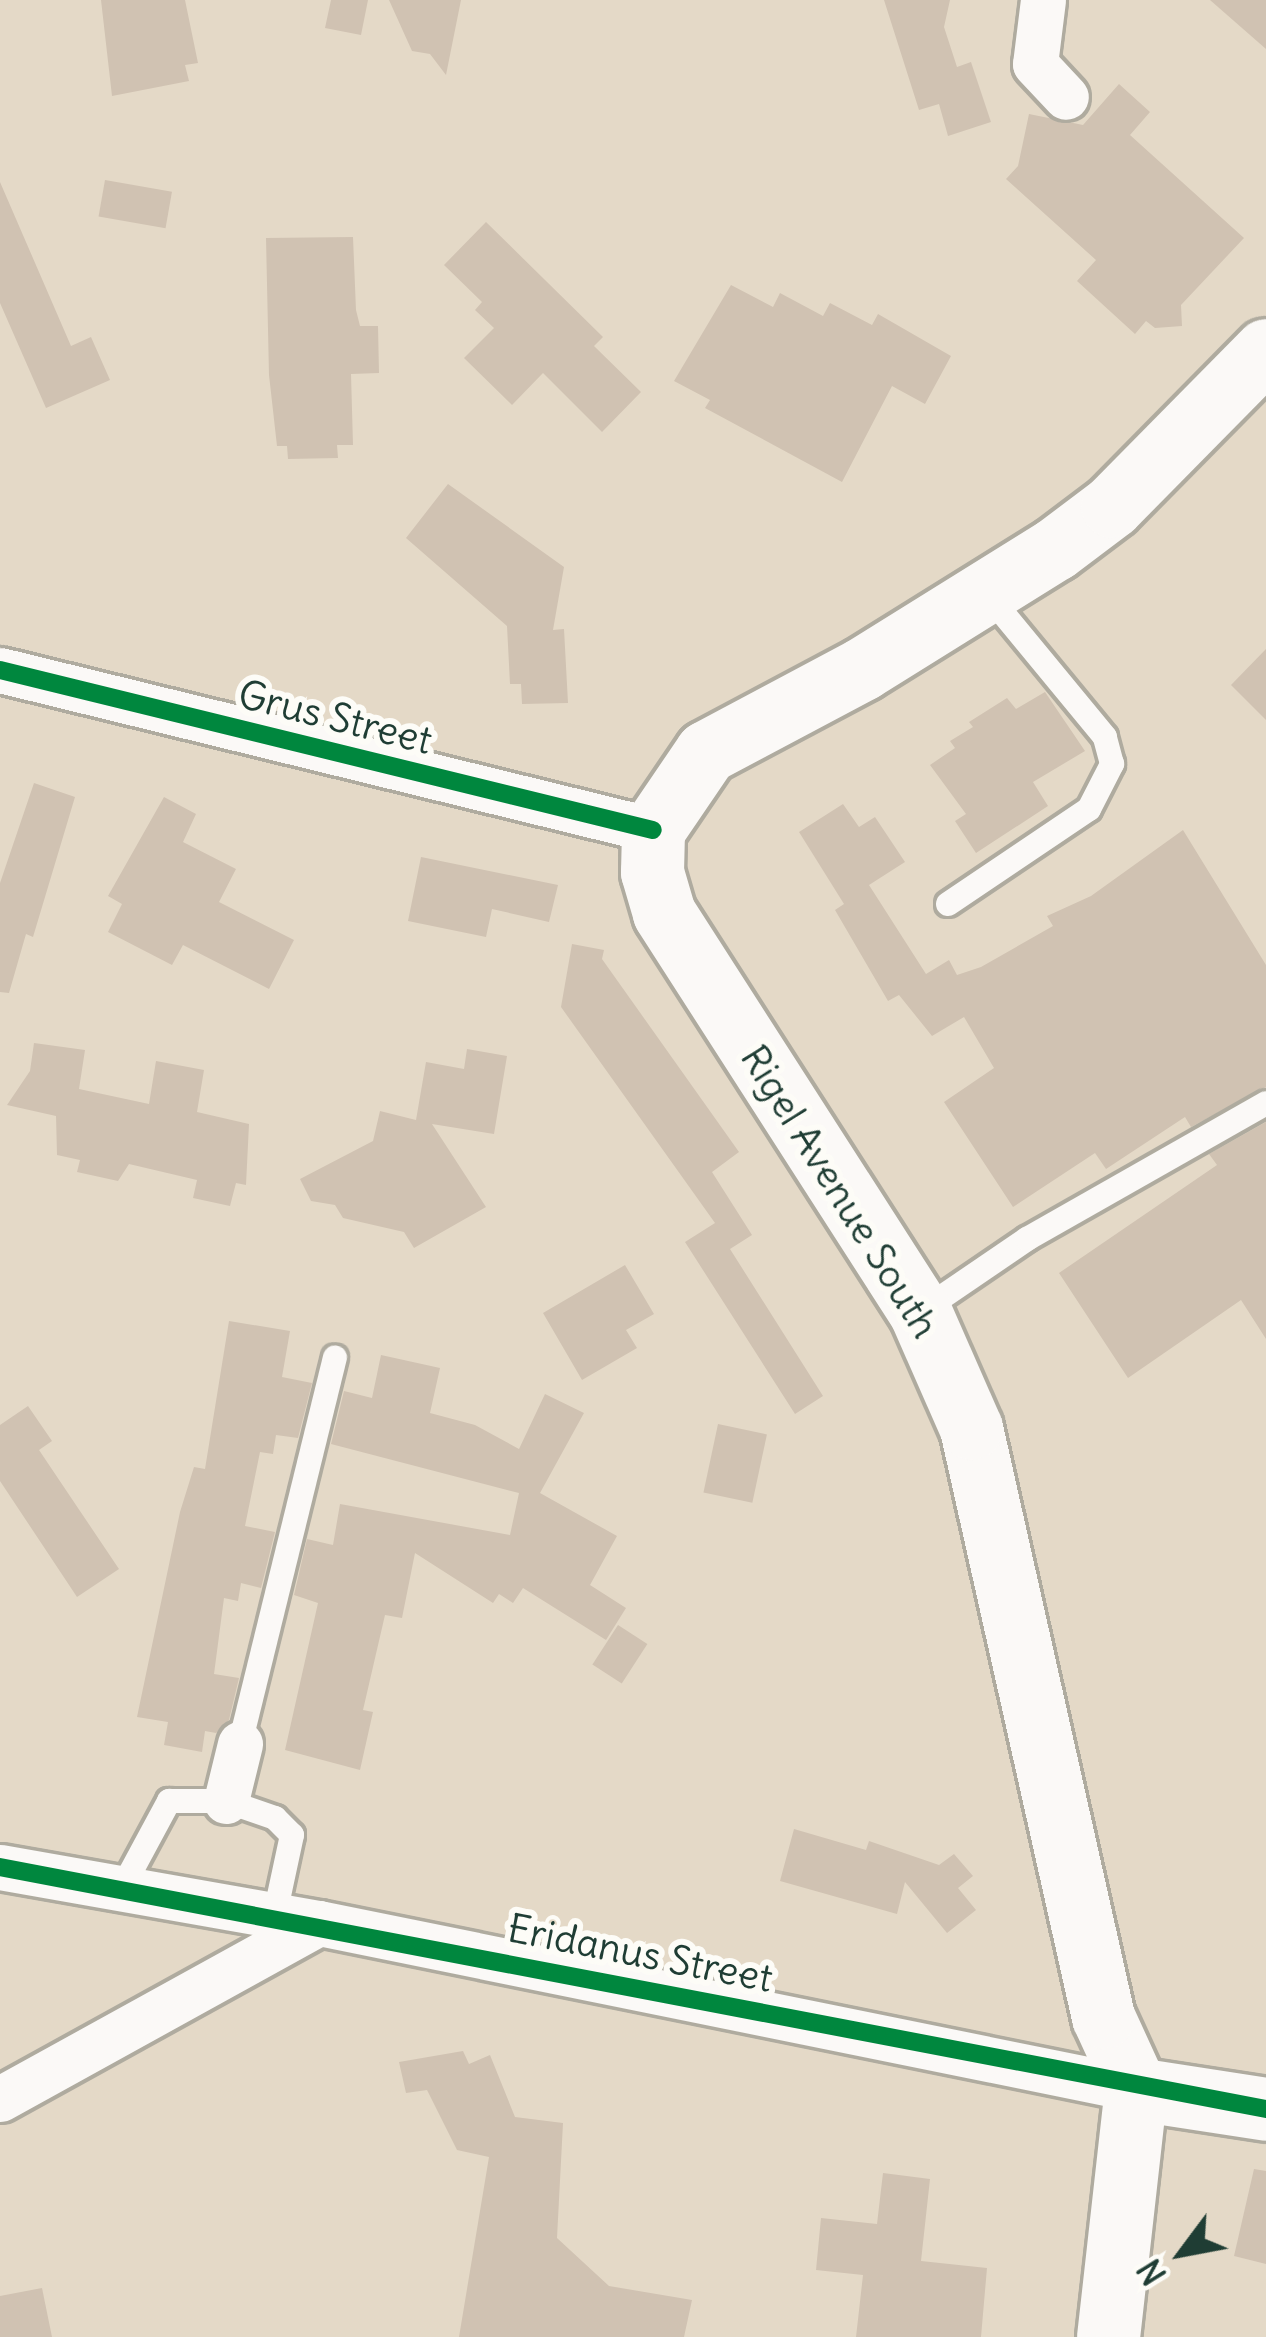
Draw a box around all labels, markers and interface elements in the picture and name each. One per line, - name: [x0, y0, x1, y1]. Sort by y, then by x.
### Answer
- street label: Grus Street: [233, 671, 437, 765]
- street label: Rigel Avenue South: [730, 1037, 948, 1347]
- street label: Eridanus Street: [504, 1905, 776, 2003]
- north arrow: [1122, 2193, 1242, 2313]
- text: N: [1128, 2251, 1175, 2293]

